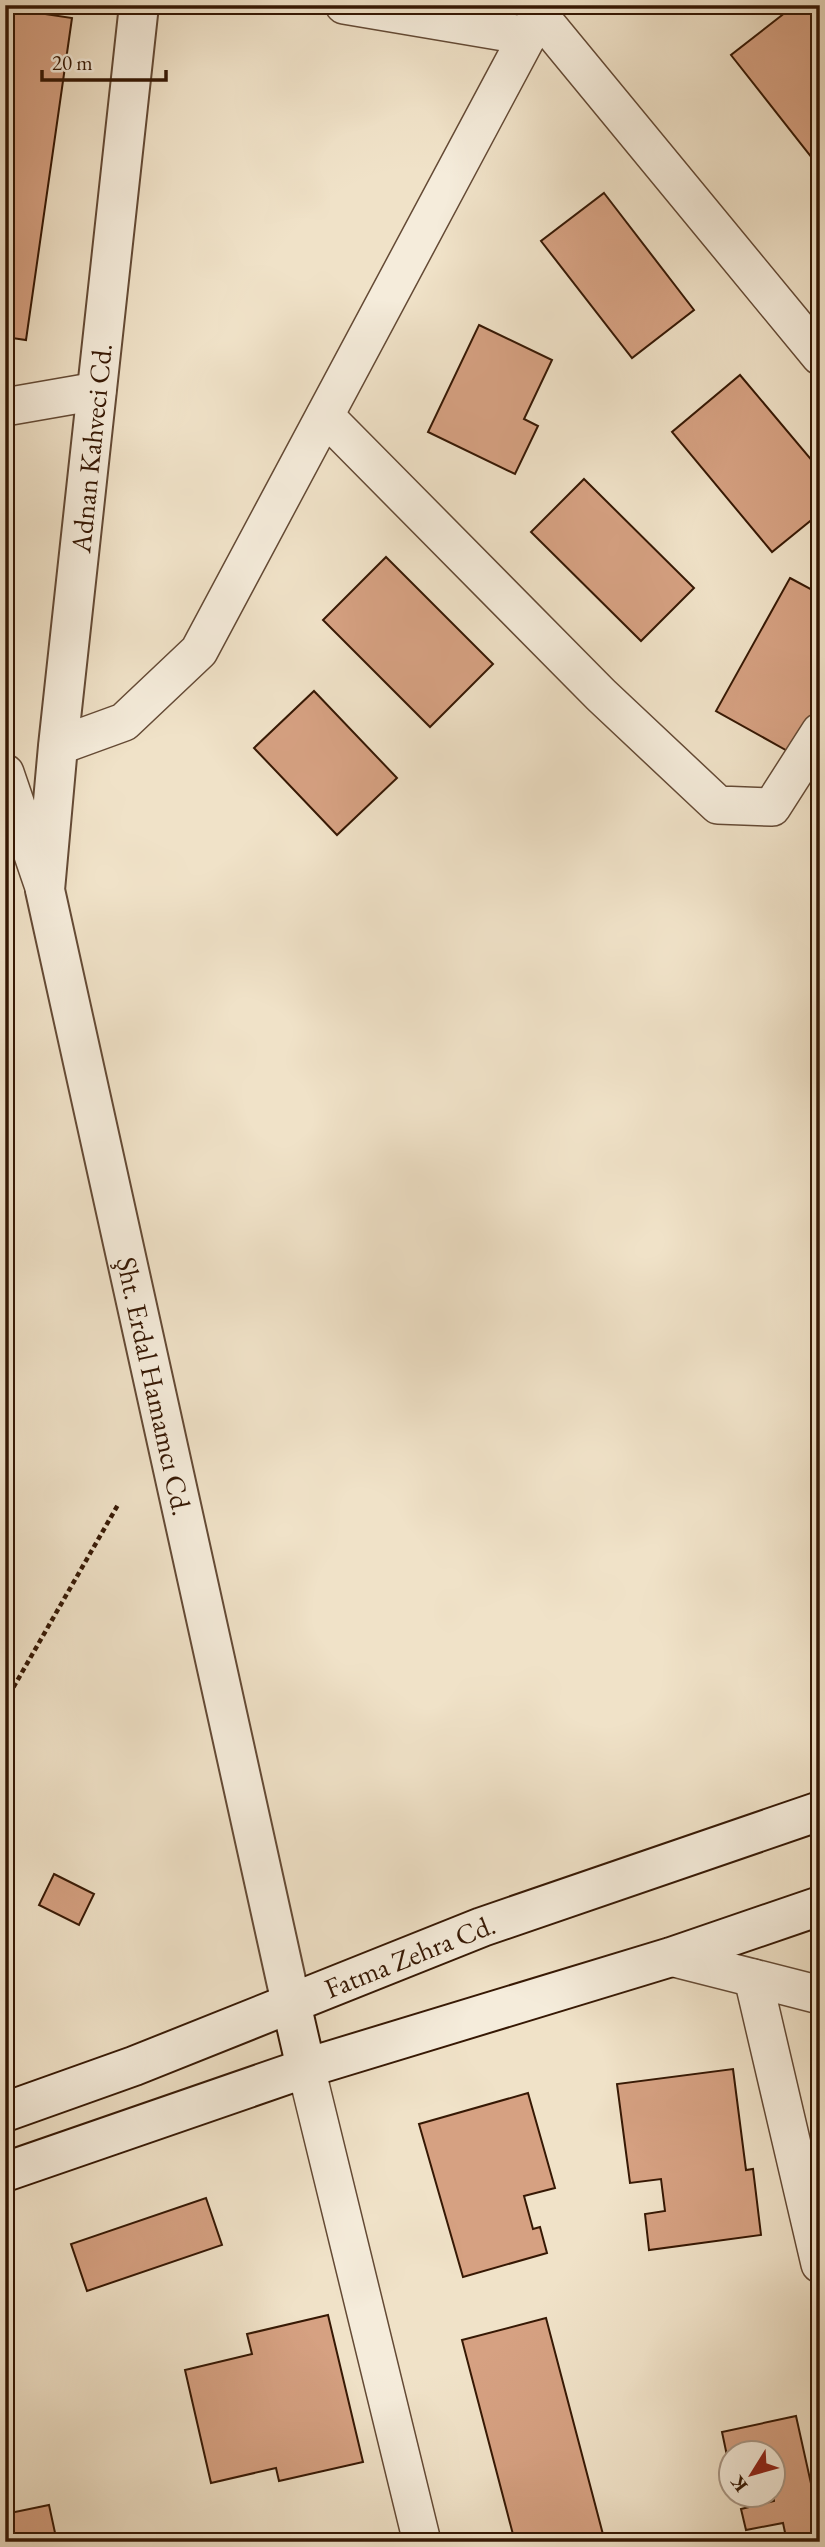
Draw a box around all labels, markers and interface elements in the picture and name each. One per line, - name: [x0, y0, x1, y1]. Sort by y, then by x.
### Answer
- scale bar: [42, 38, 166, 82]
- text: 20 m: [52, 49, 93, 76]
- street label: Adnan Kahveci Cd.: [62, 341, 120, 556]
- street label: Şht. Erdal Hamamcı Cd.: [109, 1253, 201, 1519]
- street label: Fatma Zehra Cd.: [319, 1906, 500, 2006]
- north arrow: [716, 2438, 786, 2508]
- text: K: [724, 2470, 753, 2497]

